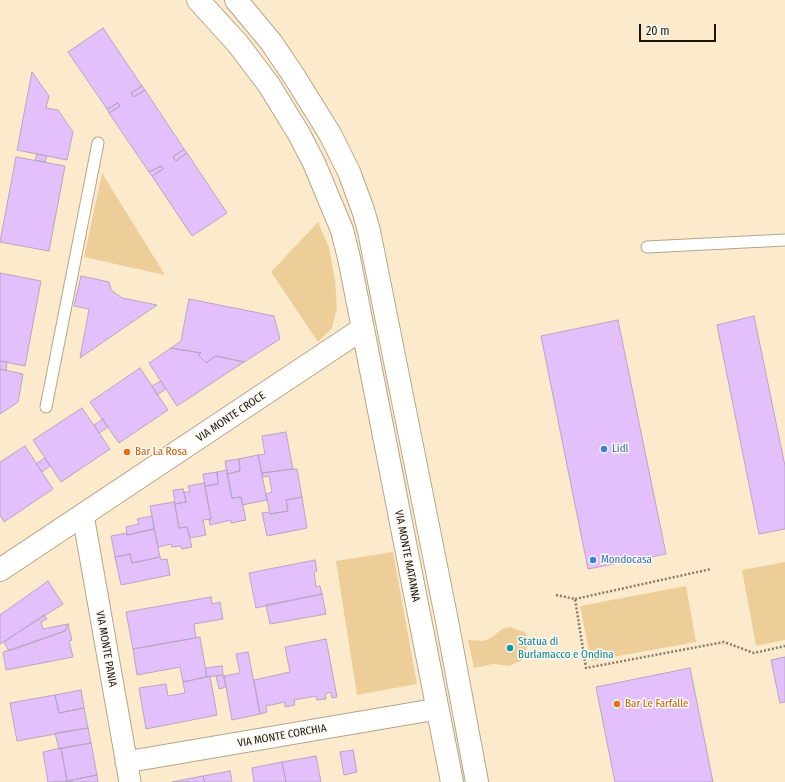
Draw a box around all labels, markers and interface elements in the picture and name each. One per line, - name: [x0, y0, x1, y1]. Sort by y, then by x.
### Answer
- scale bar: [641, 16, 718, 42]
- text: 20 m: [646, 24, 670, 38]
- street label: VIA MONTE CROCE: [194, 389, 268, 445]
- place label: Lidl: [612, 442, 628, 456]
- marker: Lidl: [599, 444, 609, 454]
- place label: Bar La Rosa: [135, 445, 187, 459]
- marker: Bar La Rosa: [122, 447, 132, 457]
- street label: VIA MONTE MATANNA: [392, 509, 422, 603]
- place label: Mondocasa: [601, 553, 652, 567]
- marker: Mondocasa: [588, 555, 598, 565]
- street label: VIA MONTE PANIA: [93, 610, 119, 688]
- place label: Statua di Burlamacco e Ondina: [518, 635, 614, 661]
- marker: Statua di Burlamacco e Ondina: [505, 643, 515, 653]
- place label: Bar Le Farfalle: [625, 697, 688, 711]
- marker: Bar Le Farfalle: [612, 699, 622, 709]
- street label: VIA MONTE CORCHIA: [236, 722, 328, 750]

